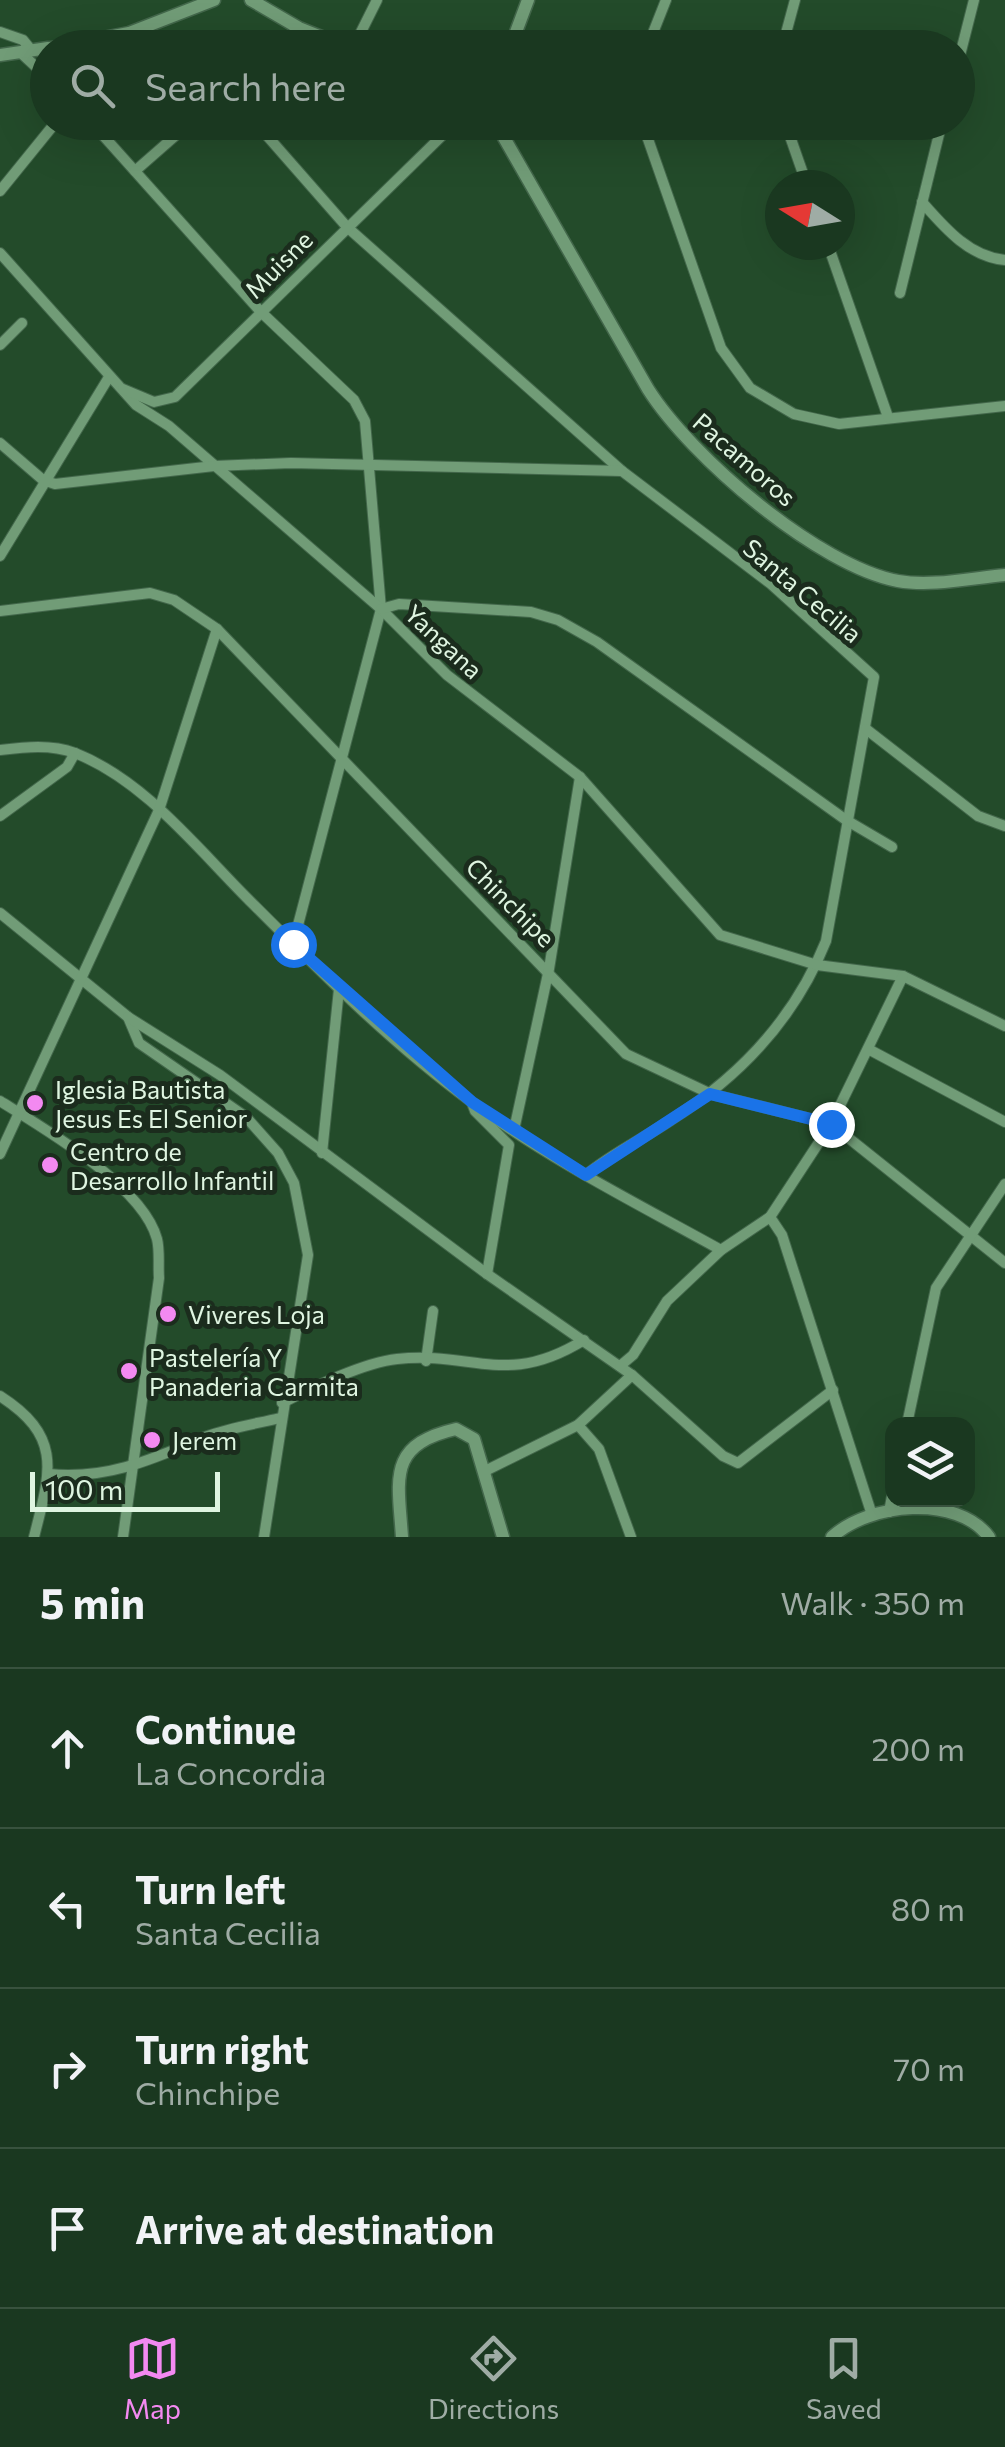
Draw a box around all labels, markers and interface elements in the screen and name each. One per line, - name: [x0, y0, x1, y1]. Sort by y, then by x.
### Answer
- search box: [30, 30, 975, 140]
- icon: search: [65, 58, 120, 113]
- text: Search here: [145, 62, 346, 109]
- north arrow: [765, 170, 855, 260]
- street label: Muisne: [238, 224, 318, 304]
- street label: Pacamoros: [687, 406, 803, 512]
- street label: Santa Cecilia: [738, 532, 868, 648]
- street label: Yangana: [399, 598, 489, 684]
- street label: Chinchipe: [460, 851, 562, 953]
- route start: [271, 922, 317, 968]
- place label: Iglesia Bautista Jesus Es El Senior: [55, 1074, 247, 1133]
- marker: Iglesia Bautista Jesus Es El Senior: [24, 1092, 46, 1114]
- route end: [809, 1102, 855, 1148]
- place label: Centro de Desarrollo Infantil: [70, 1136, 274, 1195]
- marker: Centro de Desarrollo Infantil: [39, 1154, 61, 1176]
- place label: Viveres Loja: [188, 1299, 325, 1329]
- marker: Viveres Loja: [157, 1303, 179, 1325]
- place label: Pastelería Y Panaderia Carmita: [149, 1342, 359, 1401]
- marker: Pastelería Y Panaderia Carmita: [118, 1360, 140, 1382]
- map controls: [885, 1417, 975, 1507]
- button: layers: [885, 1417, 975, 1507]
- place label: Jerem: [172, 1425, 237, 1455]
- marker: Jerem: [141, 1429, 163, 1451]
- scale bar: [30, 1467, 220, 1512]
- text: 100 m: [45, 1472, 123, 1506]
- text: 5 min: [40, 1576, 145, 1628]
- text: Walk · 350 m: [780, 1582, 965, 1622]
- text: Continue: [135, 1705, 296, 1752]
- icon: ahead: [40, 1721, 95, 1776]
- text: 200 m: [872, 1728, 965, 1768]
- text: La Concordia: [135, 1752, 326, 1792]
- text: Turn left: [135, 1865, 286, 1912]
- icon: left: [40, 1881, 95, 1936]
- text: 80 m: [891, 1888, 965, 1928]
- text: Santa Cecilia: [135, 1912, 321, 1952]
- text: Turn right: [135, 2025, 309, 2072]
- icon: right: [40, 2041, 95, 2096]
- text: 70 m: [893, 2048, 965, 2088]
- text: Chinchipe: [135, 2072, 280, 2112]
- icon: arrive: [40, 2201, 95, 2256]
- text: Arrive at destination: [135, 2205, 494, 2252]
- tab: Map: [123, 2331, 181, 2425]
- tab: Directions: [428, 2331, 559, 2425]
- tab: Saved: [806, 2331, 882, 2425]

